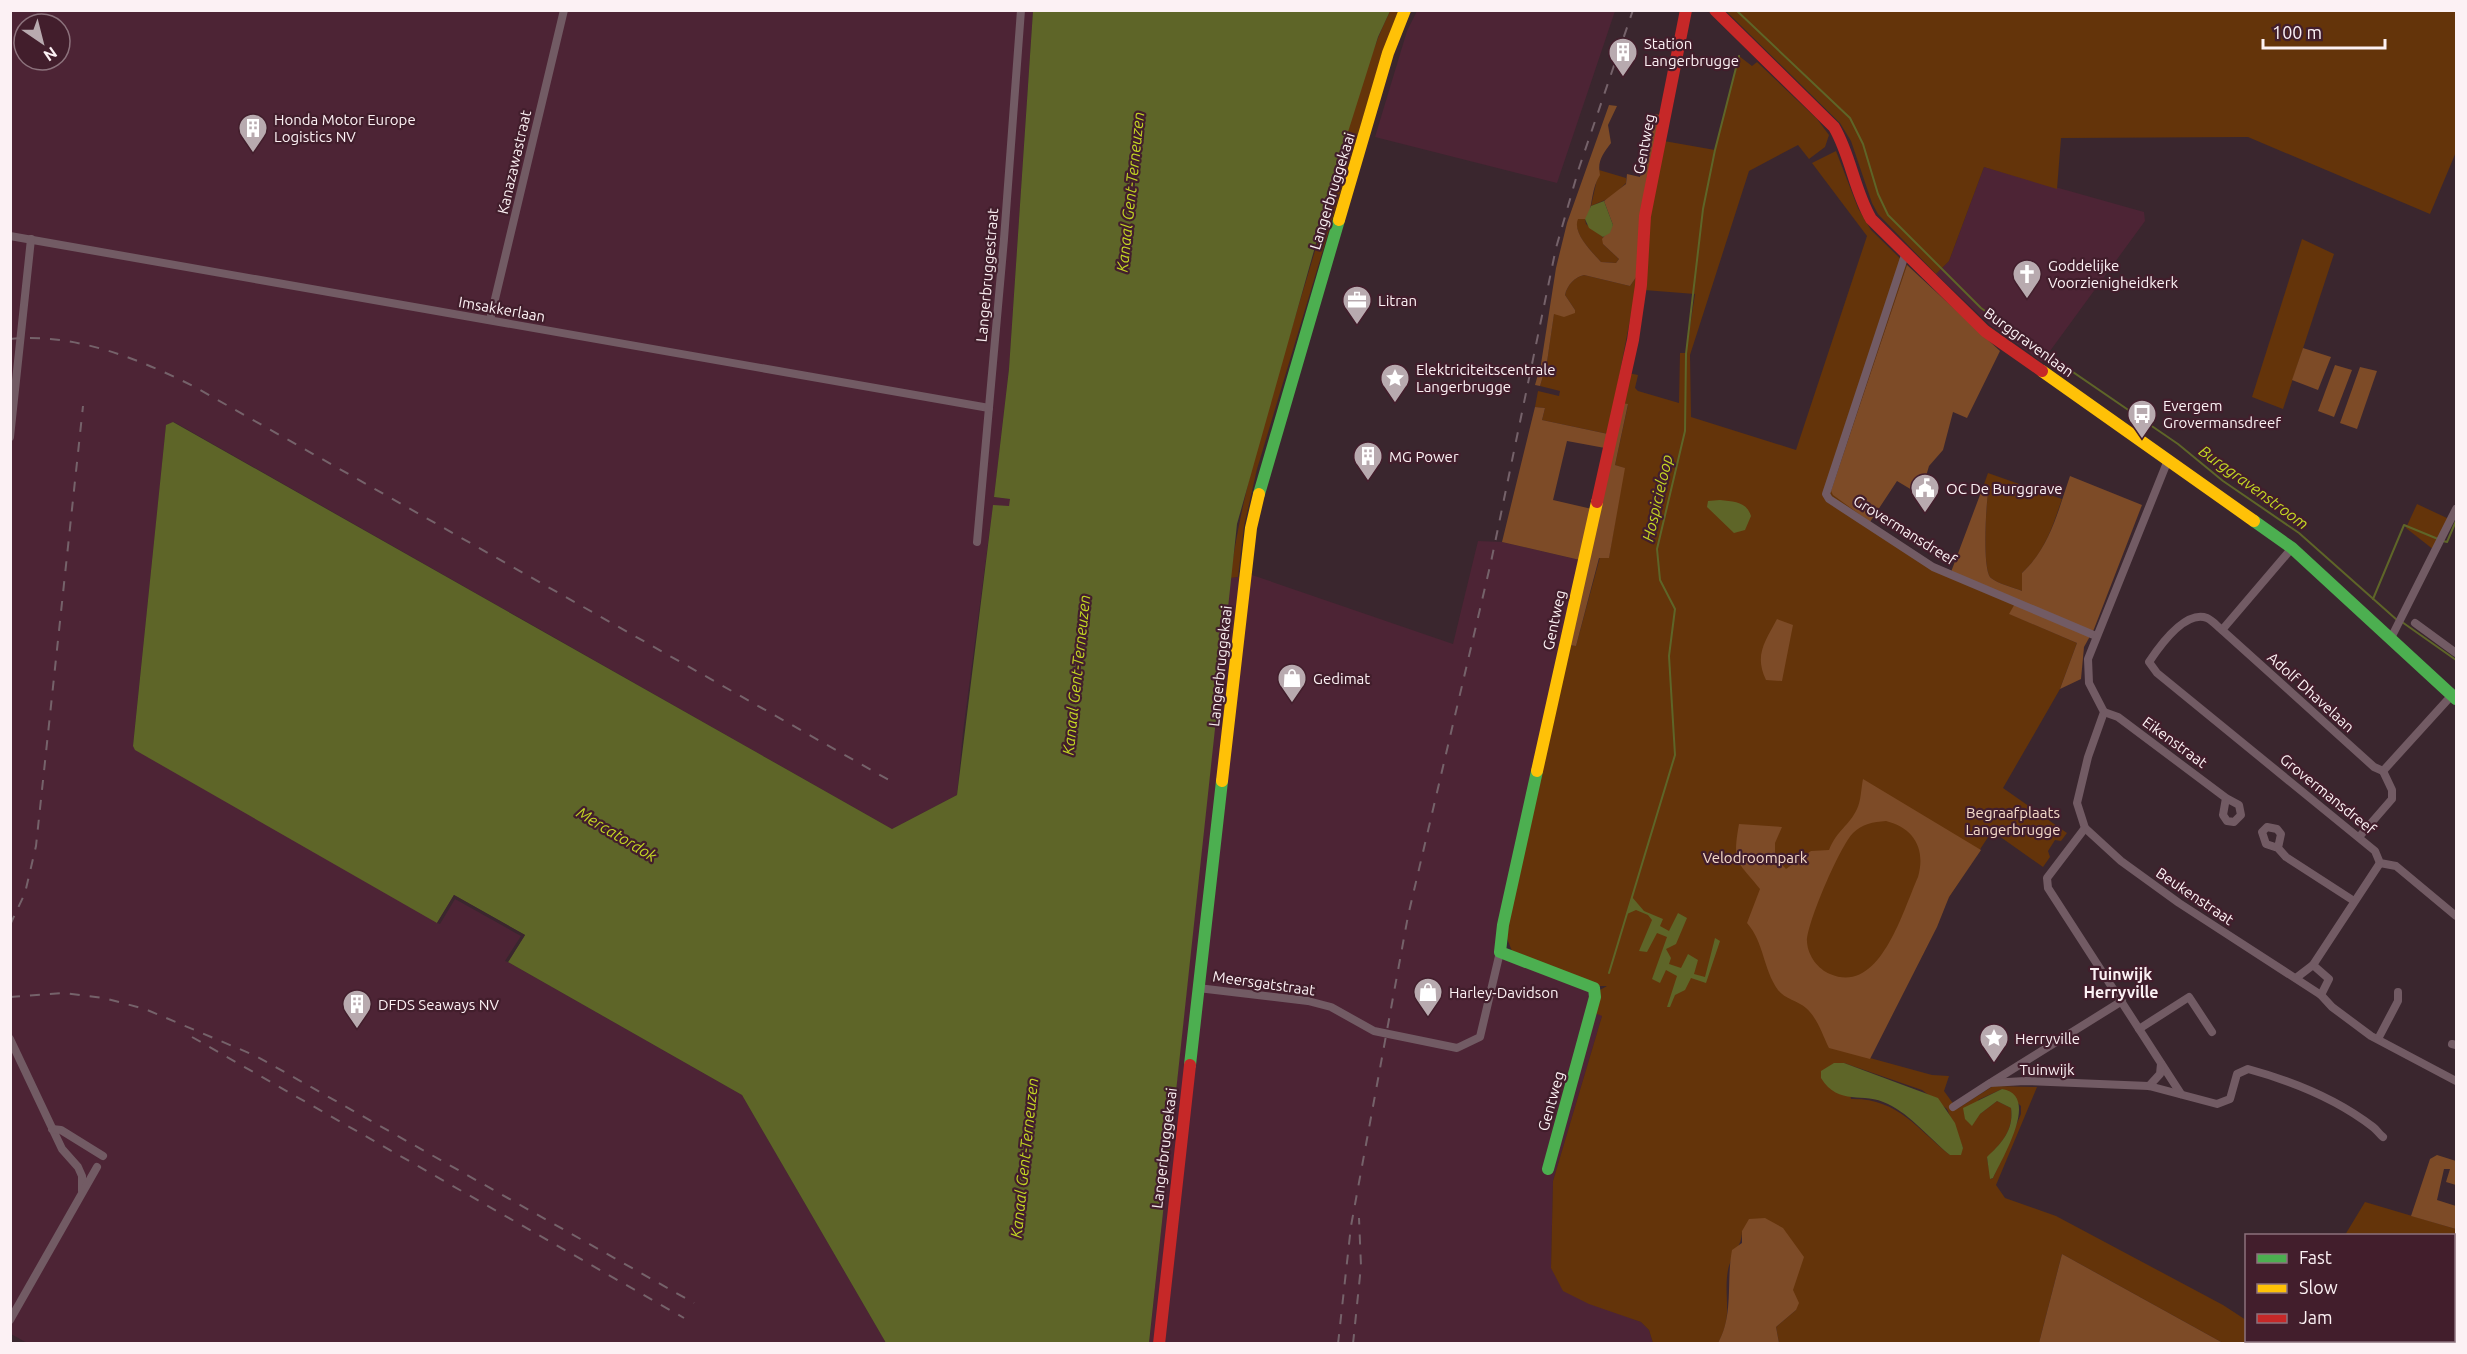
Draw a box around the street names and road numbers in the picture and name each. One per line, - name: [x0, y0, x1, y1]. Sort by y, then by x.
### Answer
- street label: Kanazawastraat: [494, 108, 534, 216]
- street label: Gentweg: [1630, 112, 1658, 176]
- street label: Langerbruggekaai: [1306, 130, 1358, 252]
- street label: Langerbruggestraat: [973, 207, 1001, 343]
- street label: Imsakkerlaan: [457, 293, 547, 325]
- street label: Burggravenlaan: [1981, 304, 2077, 380]
- street label: Grovermansdreef: [1850, 492, 1960, 569]
- street label: Gentweg: [1539, 588, 1569, 652]
- street label: Langerbruggekaai: [1205, 605, 1235, 727]
- street label: Adolf Dhavelaan: [2264, 649, 2358, 735]
- street label: Eikenstraat: [2139, 713, 2211, 771]
- street label: Grovermansdreef: [2277, 750, 2379, 838]
- street label: Beukenstraat: [2153, 864, 2237, 928]
- street label: Meersgatstraat: [1212, 967, 1316, 999]
- street label: Tuinwijk: [2019, 1061, 2075, 1078]
- street label: Gentweg: [1534, 1069, 1568, 1133]
- street label: Langerbruggekaai: [1148, 1087, 1180, 1209]

